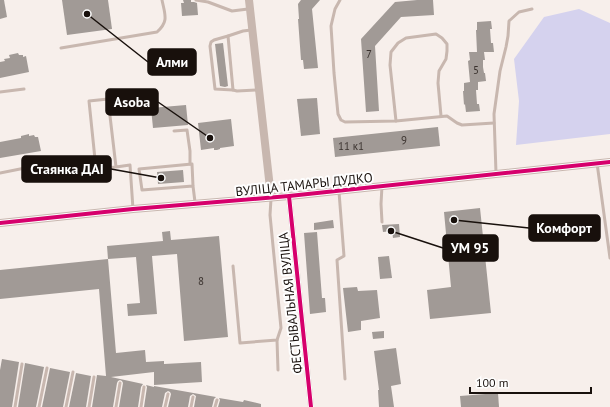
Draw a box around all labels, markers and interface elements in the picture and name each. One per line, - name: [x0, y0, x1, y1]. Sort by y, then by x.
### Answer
- house number: 7: [366, 47, 372, 61]
- callout: Алми: [148, 49, 196, 75]
- text: Алми: [156, 53, 188, 71]
- house number: 5: [473, 63, 479, 77]
- callout: Asoba: [106, 89, 158, 115]
- text: Asoba: [114, 93, 150, 111]
- house number: 9: [401, 133, 407, 147]
- house number: 11 к1: [338, 139, 364, 153]
- callout: Стаянка ДАІ: [22, 156, 111, 182]
- text: Стаянка ДАІ: [30, 160, 104, 178]
- street label: ВУЛІЦА ТАМАРЫ ДУДКО: [235, 169, 374, 200]
- callout: Комфорт: [529, 215, 600, 241]
- text: Комфорт: [536, 219, 592, 237]
- street label: ФЕСТЫВАЛЬНАЯ ВУЛІЦА: [275, 231, 306, 374]
- callout: УМ 95: [443, 235, 498, 261]
- text: УМ 95: [450, 239, 489, 257]
- house number: 8: [198, 274, 204, 288]
- scale bar: [470, 369, 591, 395]
- text: 100 m: [476, 375, 509, 390]

